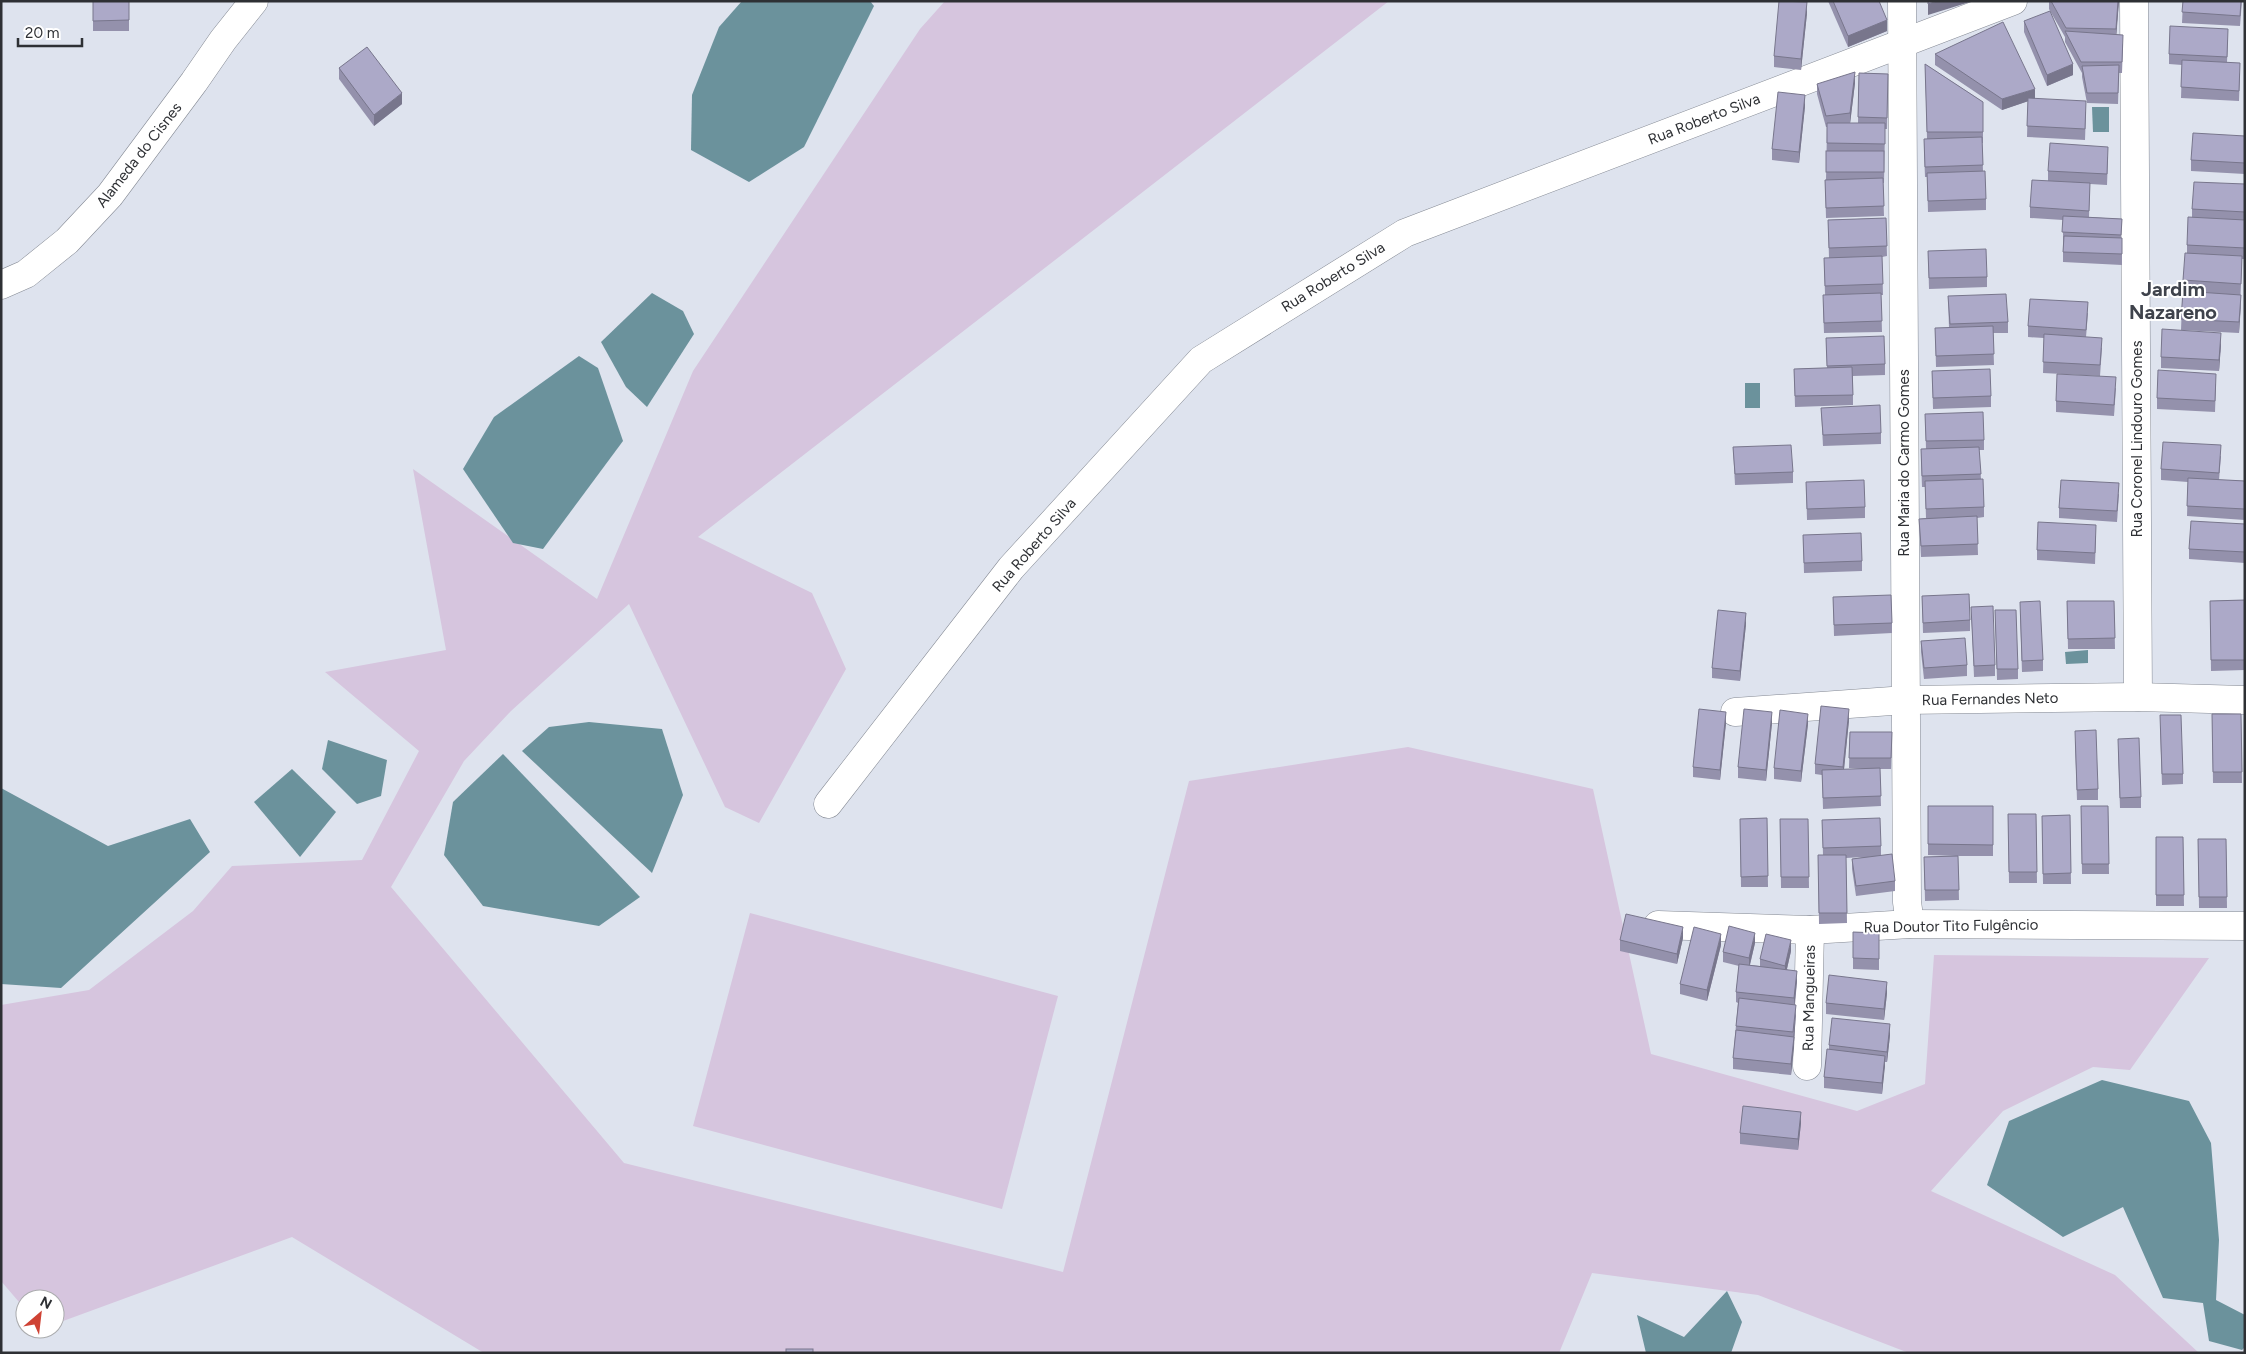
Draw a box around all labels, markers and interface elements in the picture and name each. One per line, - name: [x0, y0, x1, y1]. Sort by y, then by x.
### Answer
- scale bar: [18, 15, 81, 47]
- text: 20 m: [25, 24, 59, 42]
- street label: Rua Roberto Silva: [1645, 89, 1763, 149]
- street label: Alameda do Cisnes: [92, 99, 186, 211]
- street label: Rua Roberto Silva: [1278, 238, 1388, 316]
- district label: Jardim Nazareno: [2129, 277, 2217, 324]
- street label: Rua Coronel Lindouro Gomes: [2128, 340, 2146, 538]
- street label: Rua Maria do Carmo Gomes: [1895, 369, 1913, 557]
- street label: Rua Roberto Silva: [988, 494, 1080, 596]
- street label: Rua Fernandes Neto: [1922, 689, 2059, 709]
- street label: Rua Doutor Tito Fulgêncio: [1863, 915, 2039, 937]
- street label: Rua Mangueiras: [1799, 945, 1819, 1051]
- north arrow: [15, 1289, 65, 1339]
- text: N: [37, 1293, 55, 1313]

